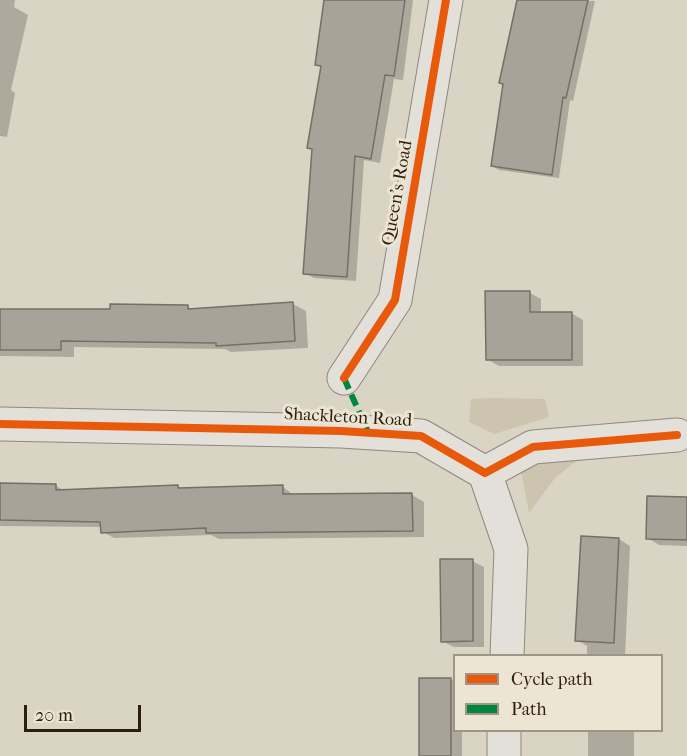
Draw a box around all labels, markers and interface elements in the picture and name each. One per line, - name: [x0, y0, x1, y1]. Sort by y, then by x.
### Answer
- street label: Queen's Road: [378, 139, 418, 247]
- street label: Shackleton Road: [283, 404, 413, 432]
- legend: [453, 654, 663, 732]
- text: Cycle path: [511, 669, 592, 690]
- scale bar: [27, 693, 144, 731]
- text: Path: [511, 699, 547, 720]
- text: 20 m: [35, 705, 73, 726]

